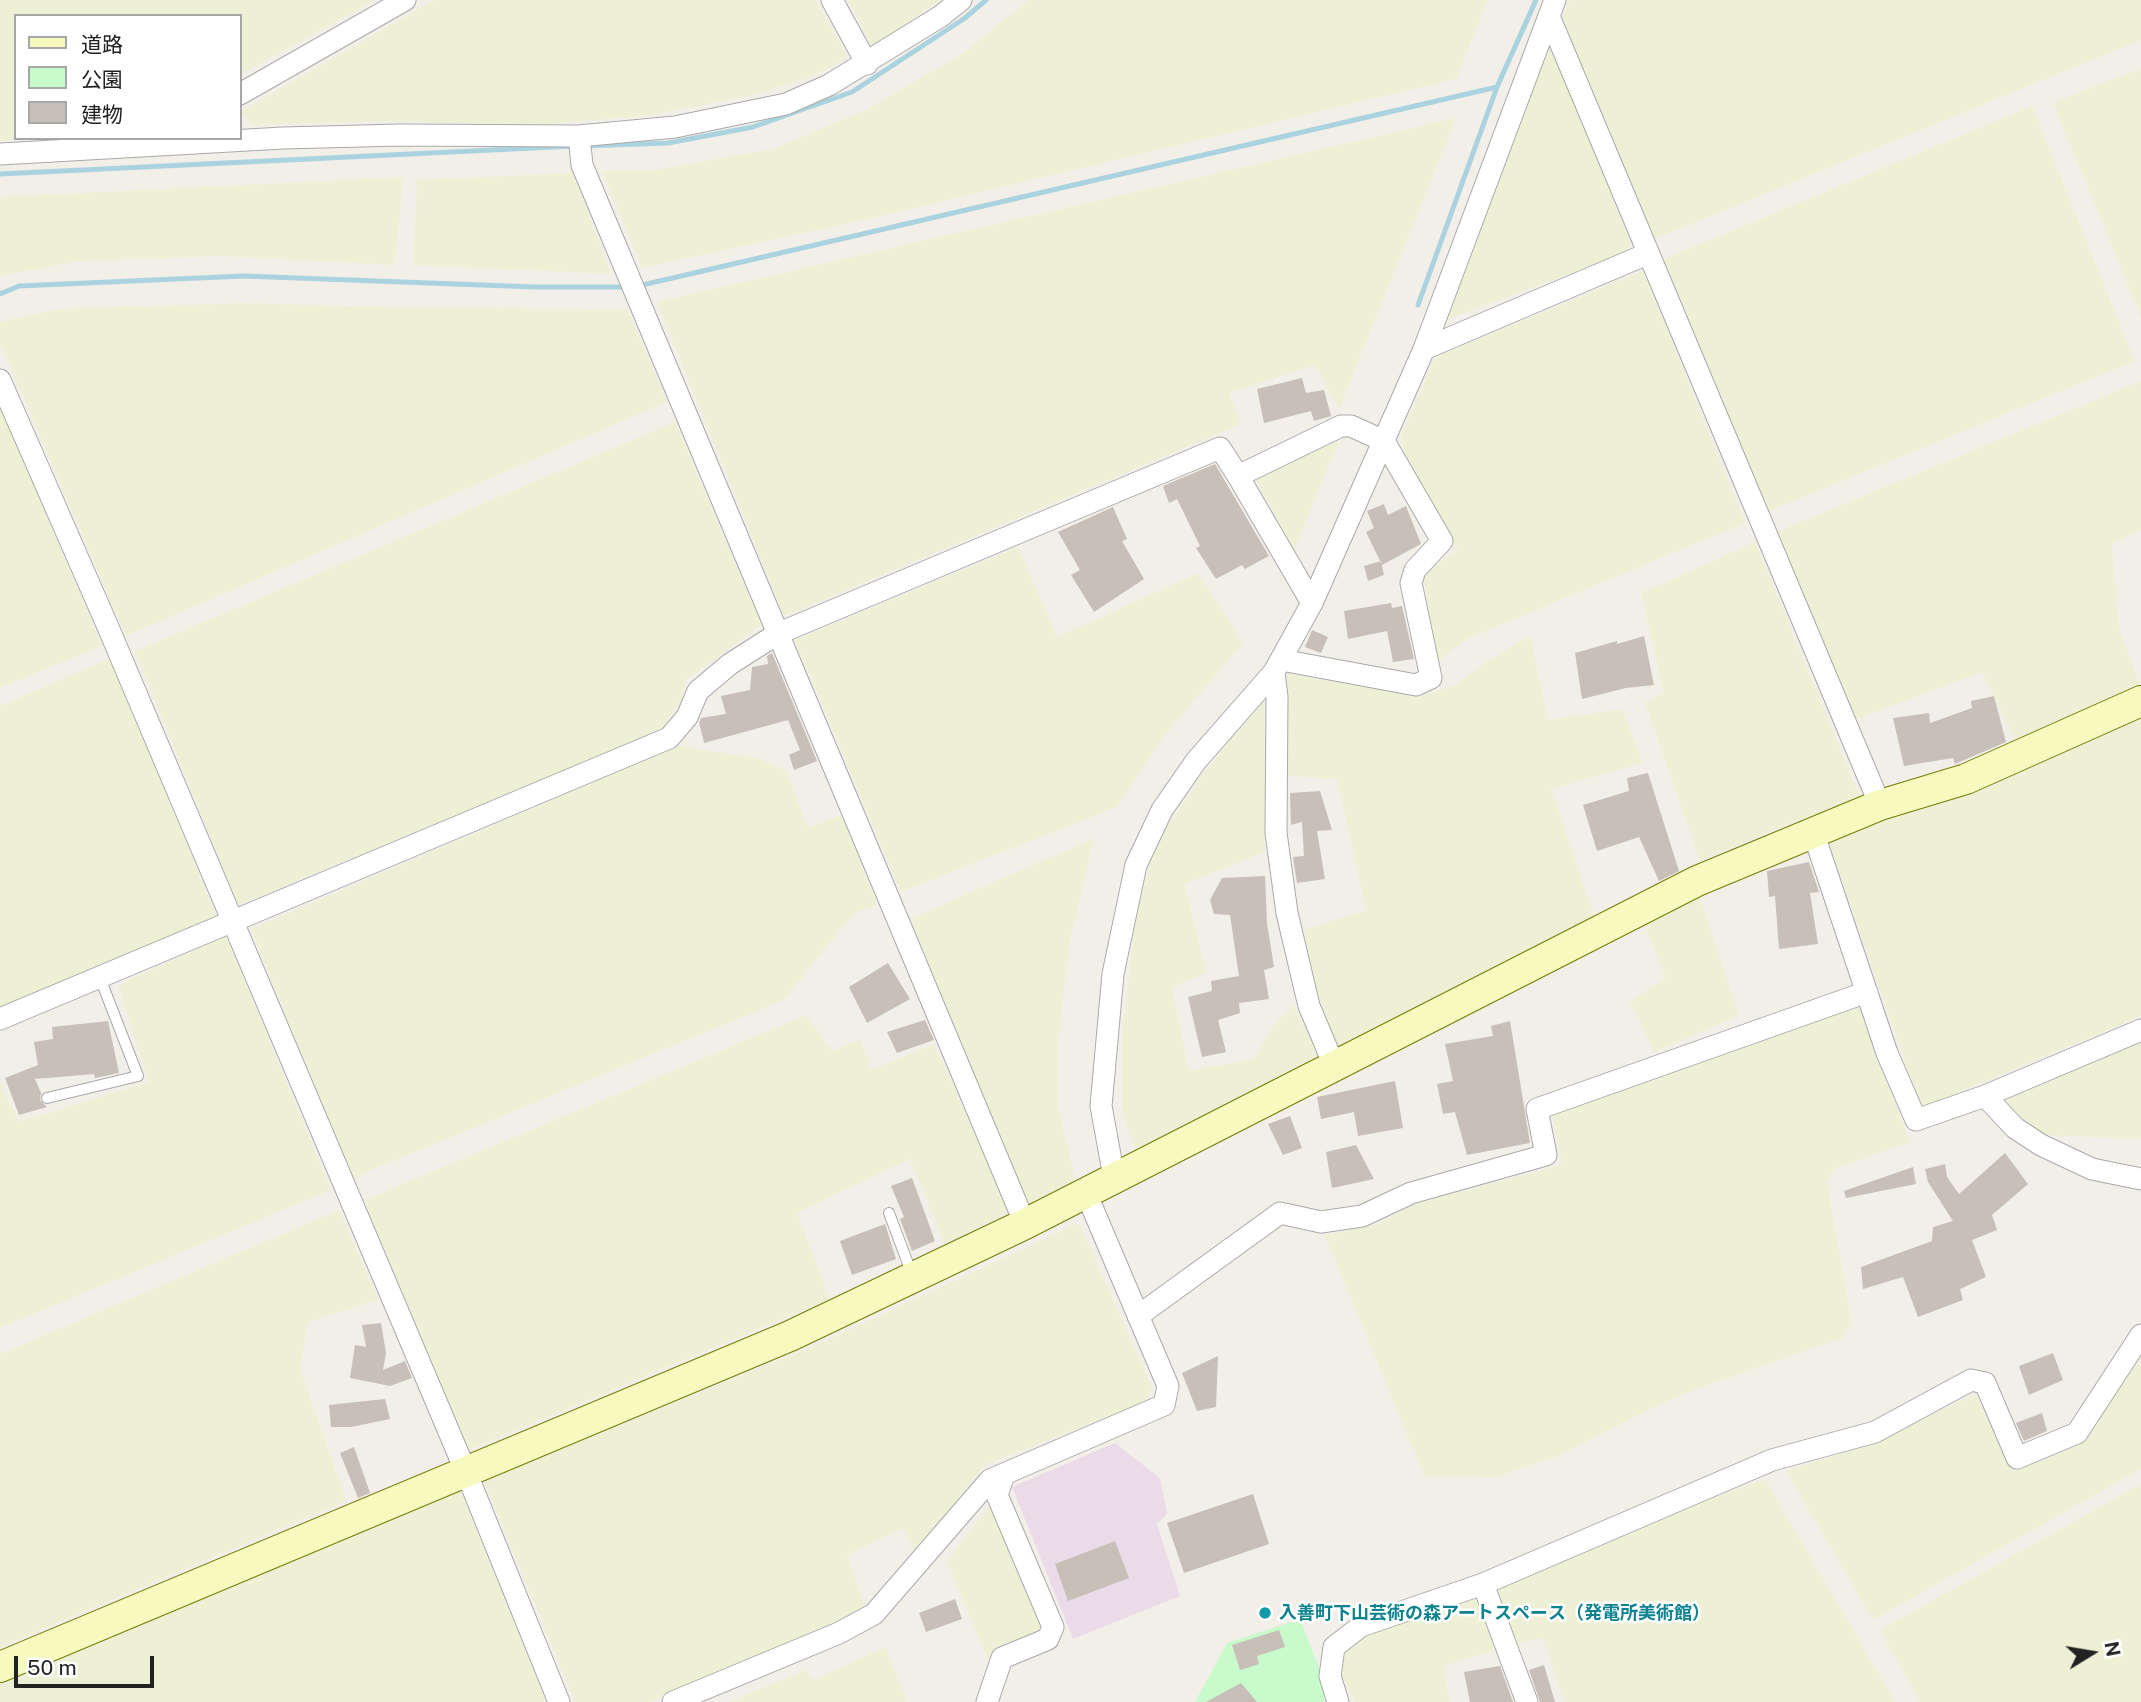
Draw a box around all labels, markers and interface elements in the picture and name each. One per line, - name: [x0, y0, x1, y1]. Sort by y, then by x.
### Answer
- legend: [14, 14, 242, 140]
- text: 道路: [81, 32, 123, 57]
- text: 公園: [81, 67, 123, 92]
- text: 建物: [81, 102, 123, 127]
- place label: 入善町下山芸術の森アートスペース（発電所美術館）: [1279, 1602, 1710, 1624]
- marker: 入善町下山芸術の森アートスペース（発電所美術館）: [1257, 1605, 1273, 1621]
- north arrow: [2057, 1618, 2127, 1688]
- text: N: [2100, 1640, 2125, 1658]
- scale bar: [18, 1642, 158, 1686]
- text: 50 m: [27, 1655, 77, 1680]

